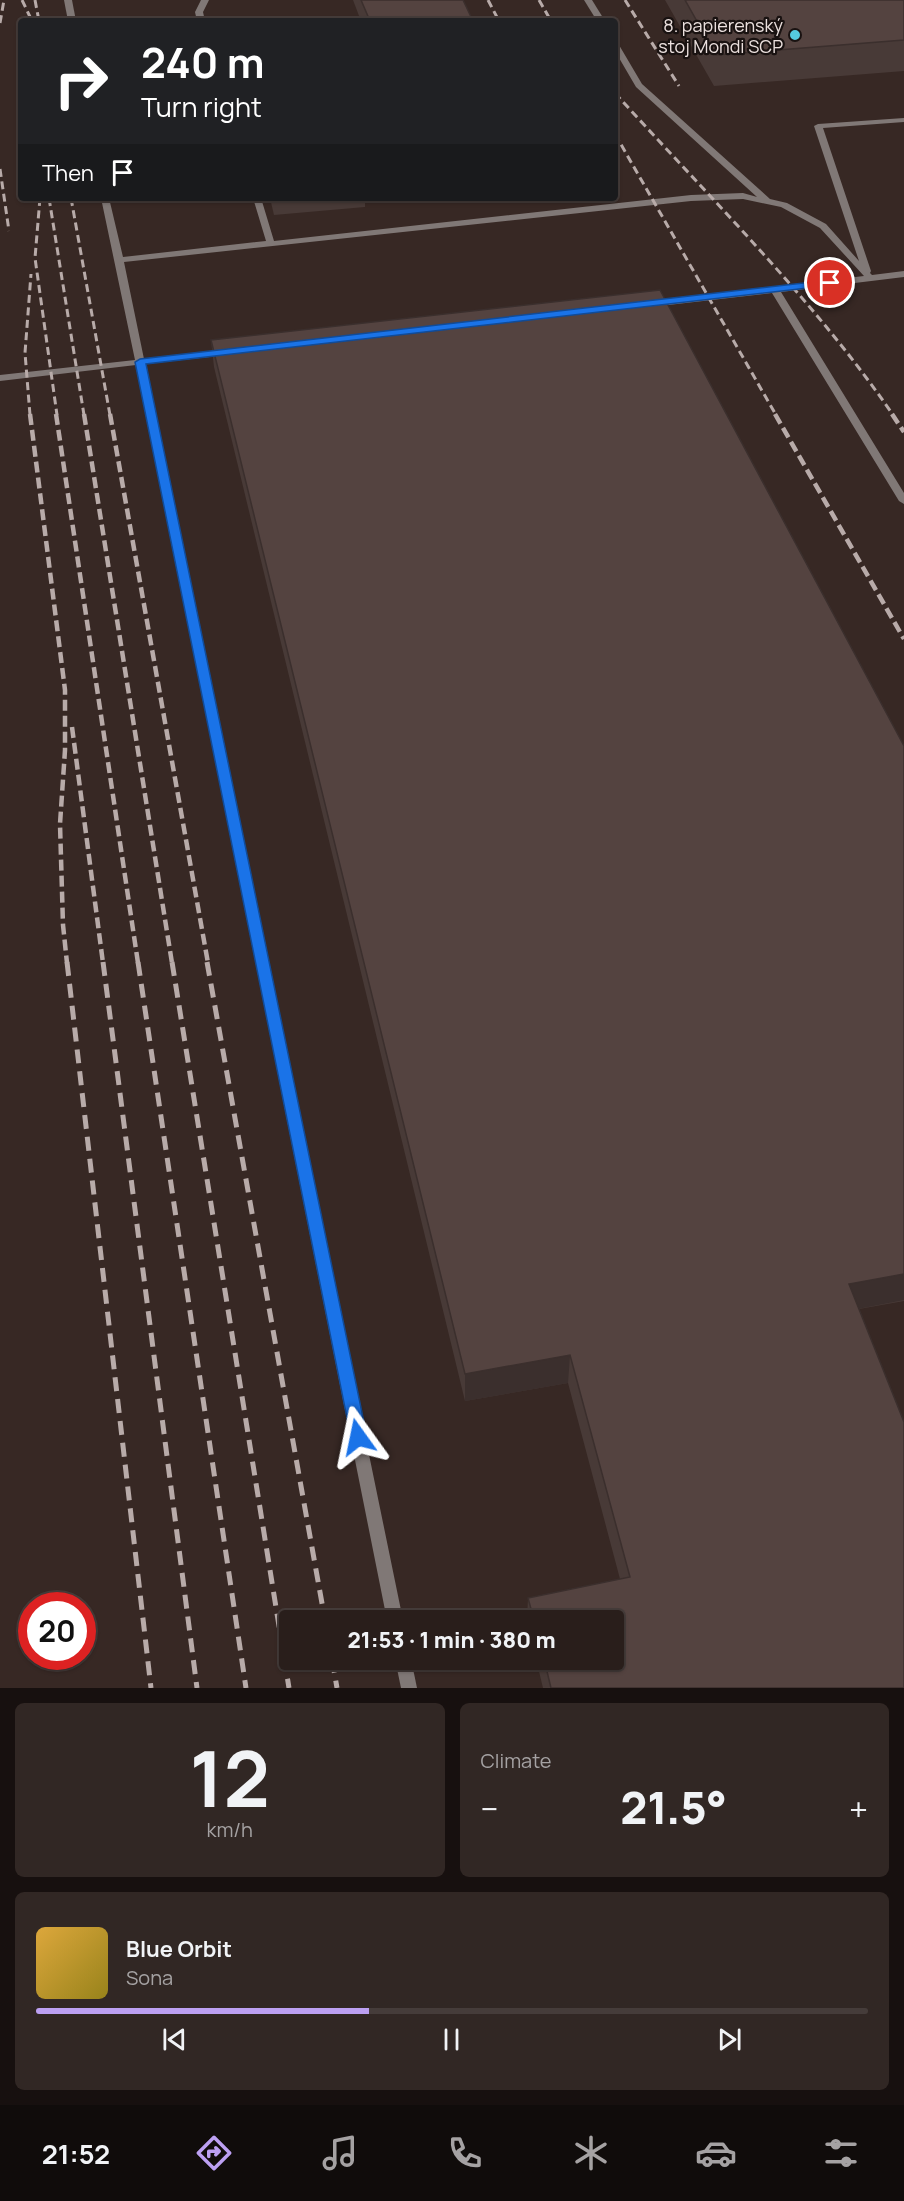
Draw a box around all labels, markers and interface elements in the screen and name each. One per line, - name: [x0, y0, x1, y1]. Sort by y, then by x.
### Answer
- place label: 8. papierenský stoj Mondi SCP: [658, 13, 783, 58]
- marker: 8. papierenský stoj Mondi SCP: [788, 28, 802, 42]
- text: 240 m: [141, 33, 265, 91]
- icon: right: [42, 42, 120, 120]
- text: Turn right: [141, 88, 262, 125]
- icon: arrive: [106, 156, 139, 189]
- text: Then: [42, 158, 94, 188]
- pin: [804, 257, 855, 308]
- icon: arrive: [813, 266, 846, 299]
- position arrow: [326, 1405, 390, 1469]
- speed limit sign: 20: [18, 1592, 96, 1670]
- text: 21:53 · 1 min · 380 m: [347, 1625, 556, 1655]
- text: 12: [189, 1724, 270, 1830]
- text: Climate: [481, 1747, 552, 1774]
- text: 21.5°: [620, 1776, 727, 1838]
- text: −: [481, 1786, 498, 1831]
- text: +: [849, 1786, 868, 1831]
- text: km/h: [206, 1816, 253, 1843]
- text: Blue Orbit: [126, 1934, 232, 1964]
- text: Sona: [126, 1964, 173, 1991]
- icon: previous: [158, 2023, 191, 2056]
- icon: pause: [435, 2023, 468, 2056]
- icon: next: [713, 2023, 746, 2056]
- icon: directions: [193, 2132, 235, 2174]
- icon: music: [319, 2132, 361, 2174]
- icon: phone: [444, 2132, 486, 2174]
- icon: climate: [570, 2132, 612, 2174]
- icon: car: [695, 2132, 737, 2174]
- icon: filters: [820, 2132, 862, 2174]
- text: 21:52: [42, 2135, 110, 2172]

